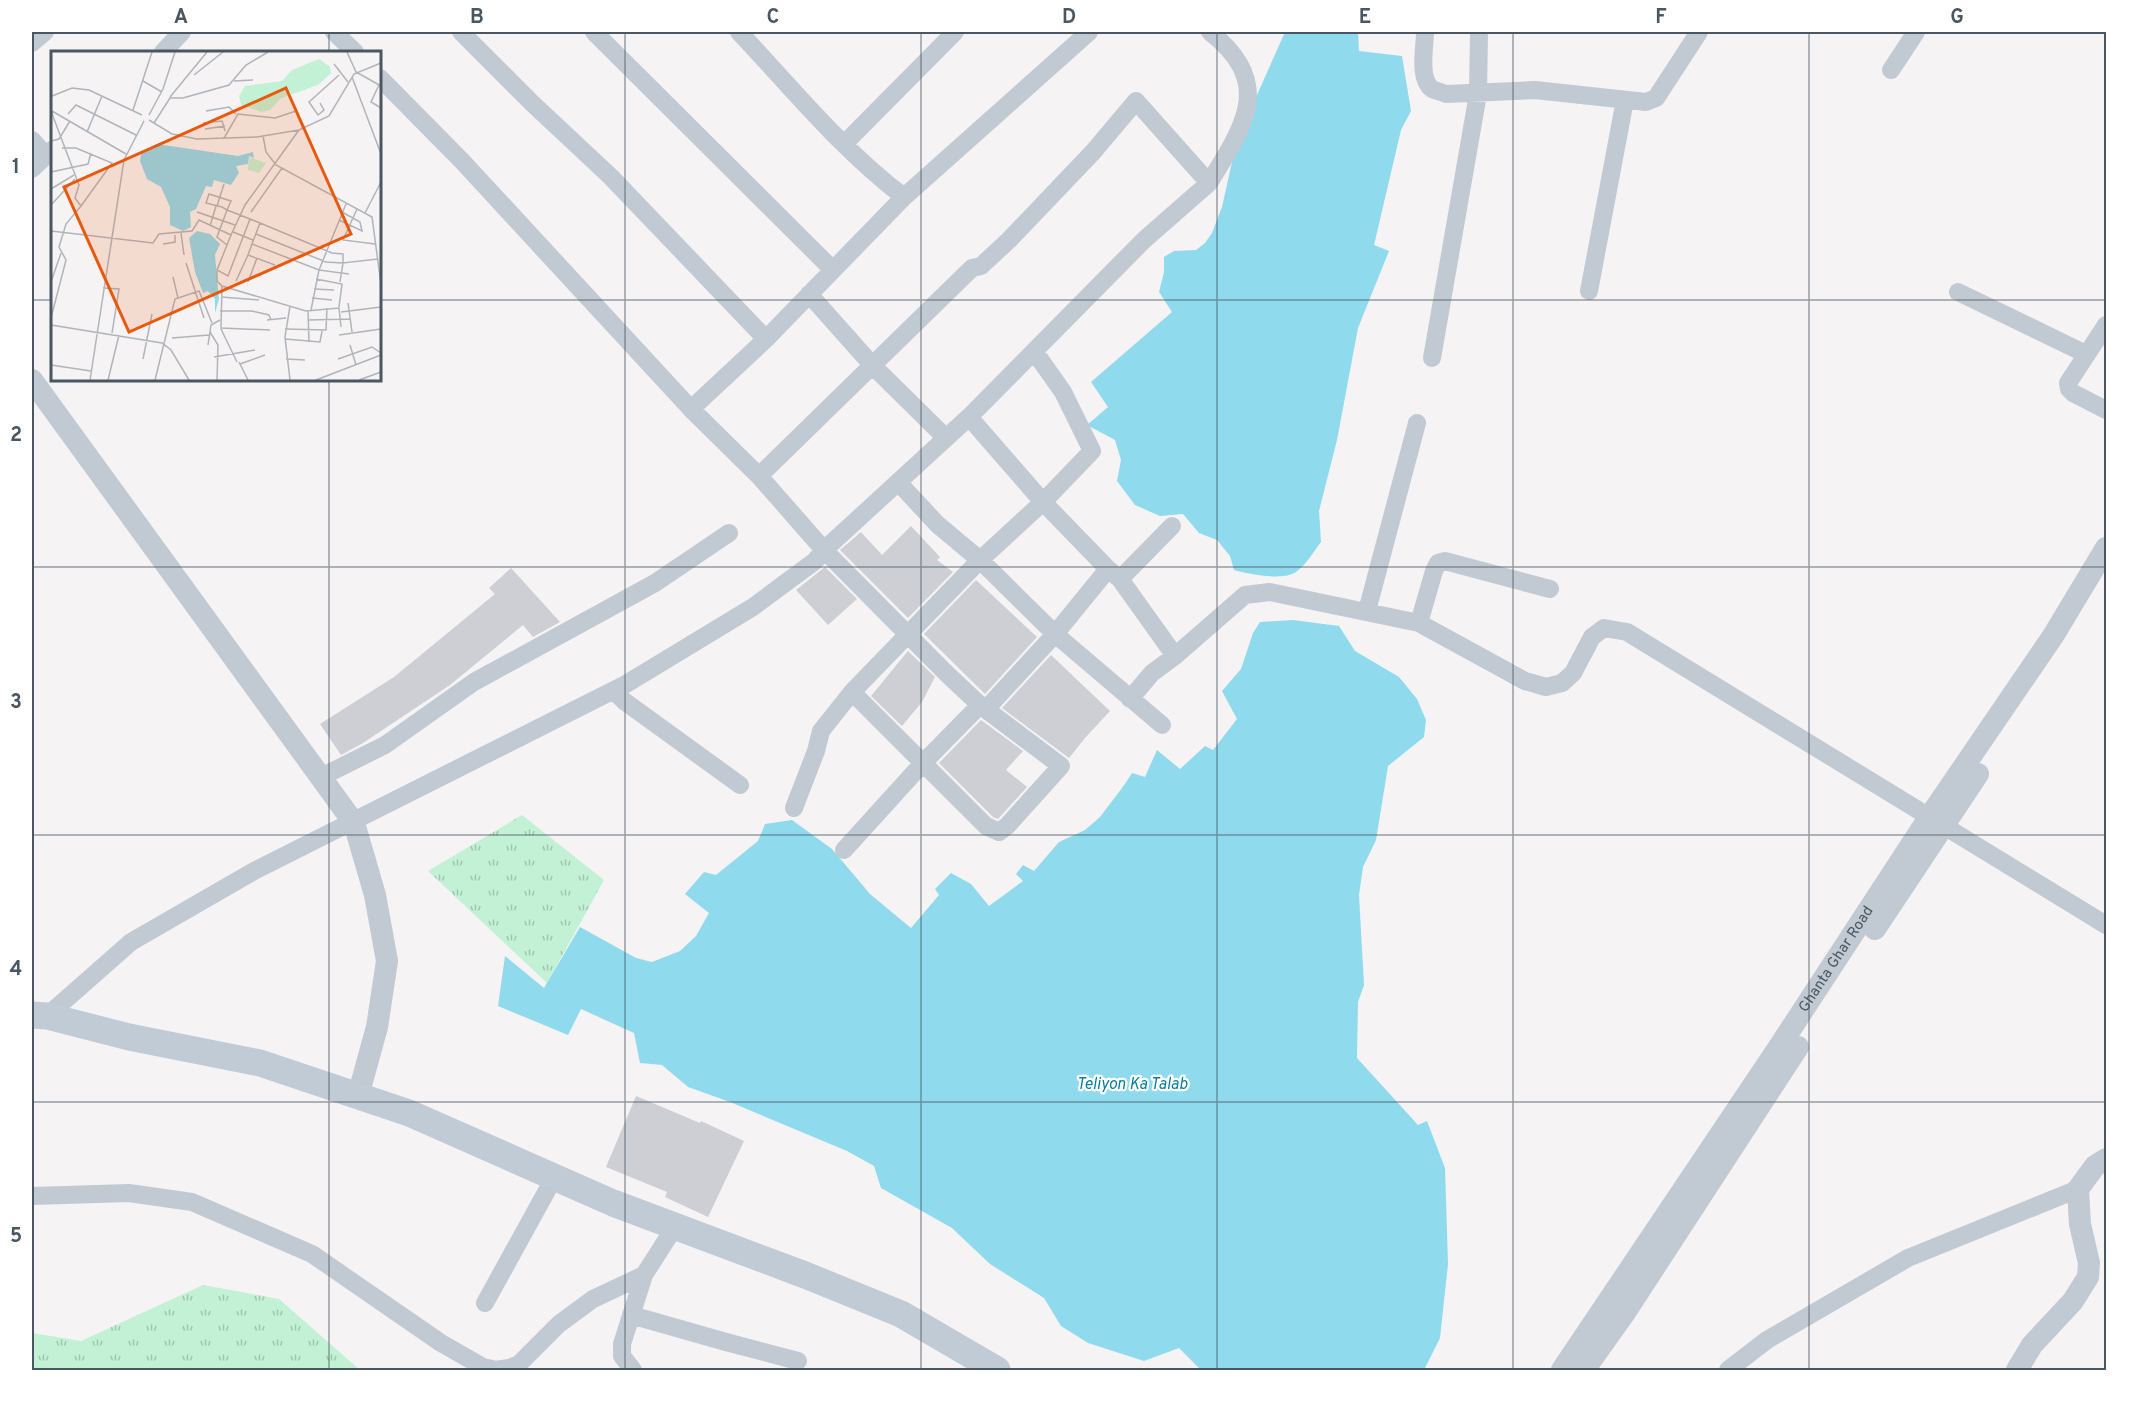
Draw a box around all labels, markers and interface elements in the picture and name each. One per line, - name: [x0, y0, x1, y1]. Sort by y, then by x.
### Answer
- text: A: [174, 5, 188, 31]
- text: B: [470, 5, 484, 31]
- text: C: [767, 5, 779, 31]
- text: D: [1062, 5, 1076, 31]
- text: E: [1359, 5, 1371, 31]
- text: F: [1655, 5, 1667, 31]
- text: G: [1950, 5, 1964, 31]
- inset map: [51, 51, 381, 381]
- text: 1: [12, 155, 20, 181]
- text: 2: [10, 423, 22, 449]
- text: 3: [10, 690, 22, 716]
- street label: Ghanta Ghar Road: [1795, 902, 1878, 1016]
- text: 4: [10, 957, 22, 983]
- water label: Teliyon Ka Talab: [1077, 1075, 1188, 1095]
- text: 5: [10, 1224, 22, 1250]

